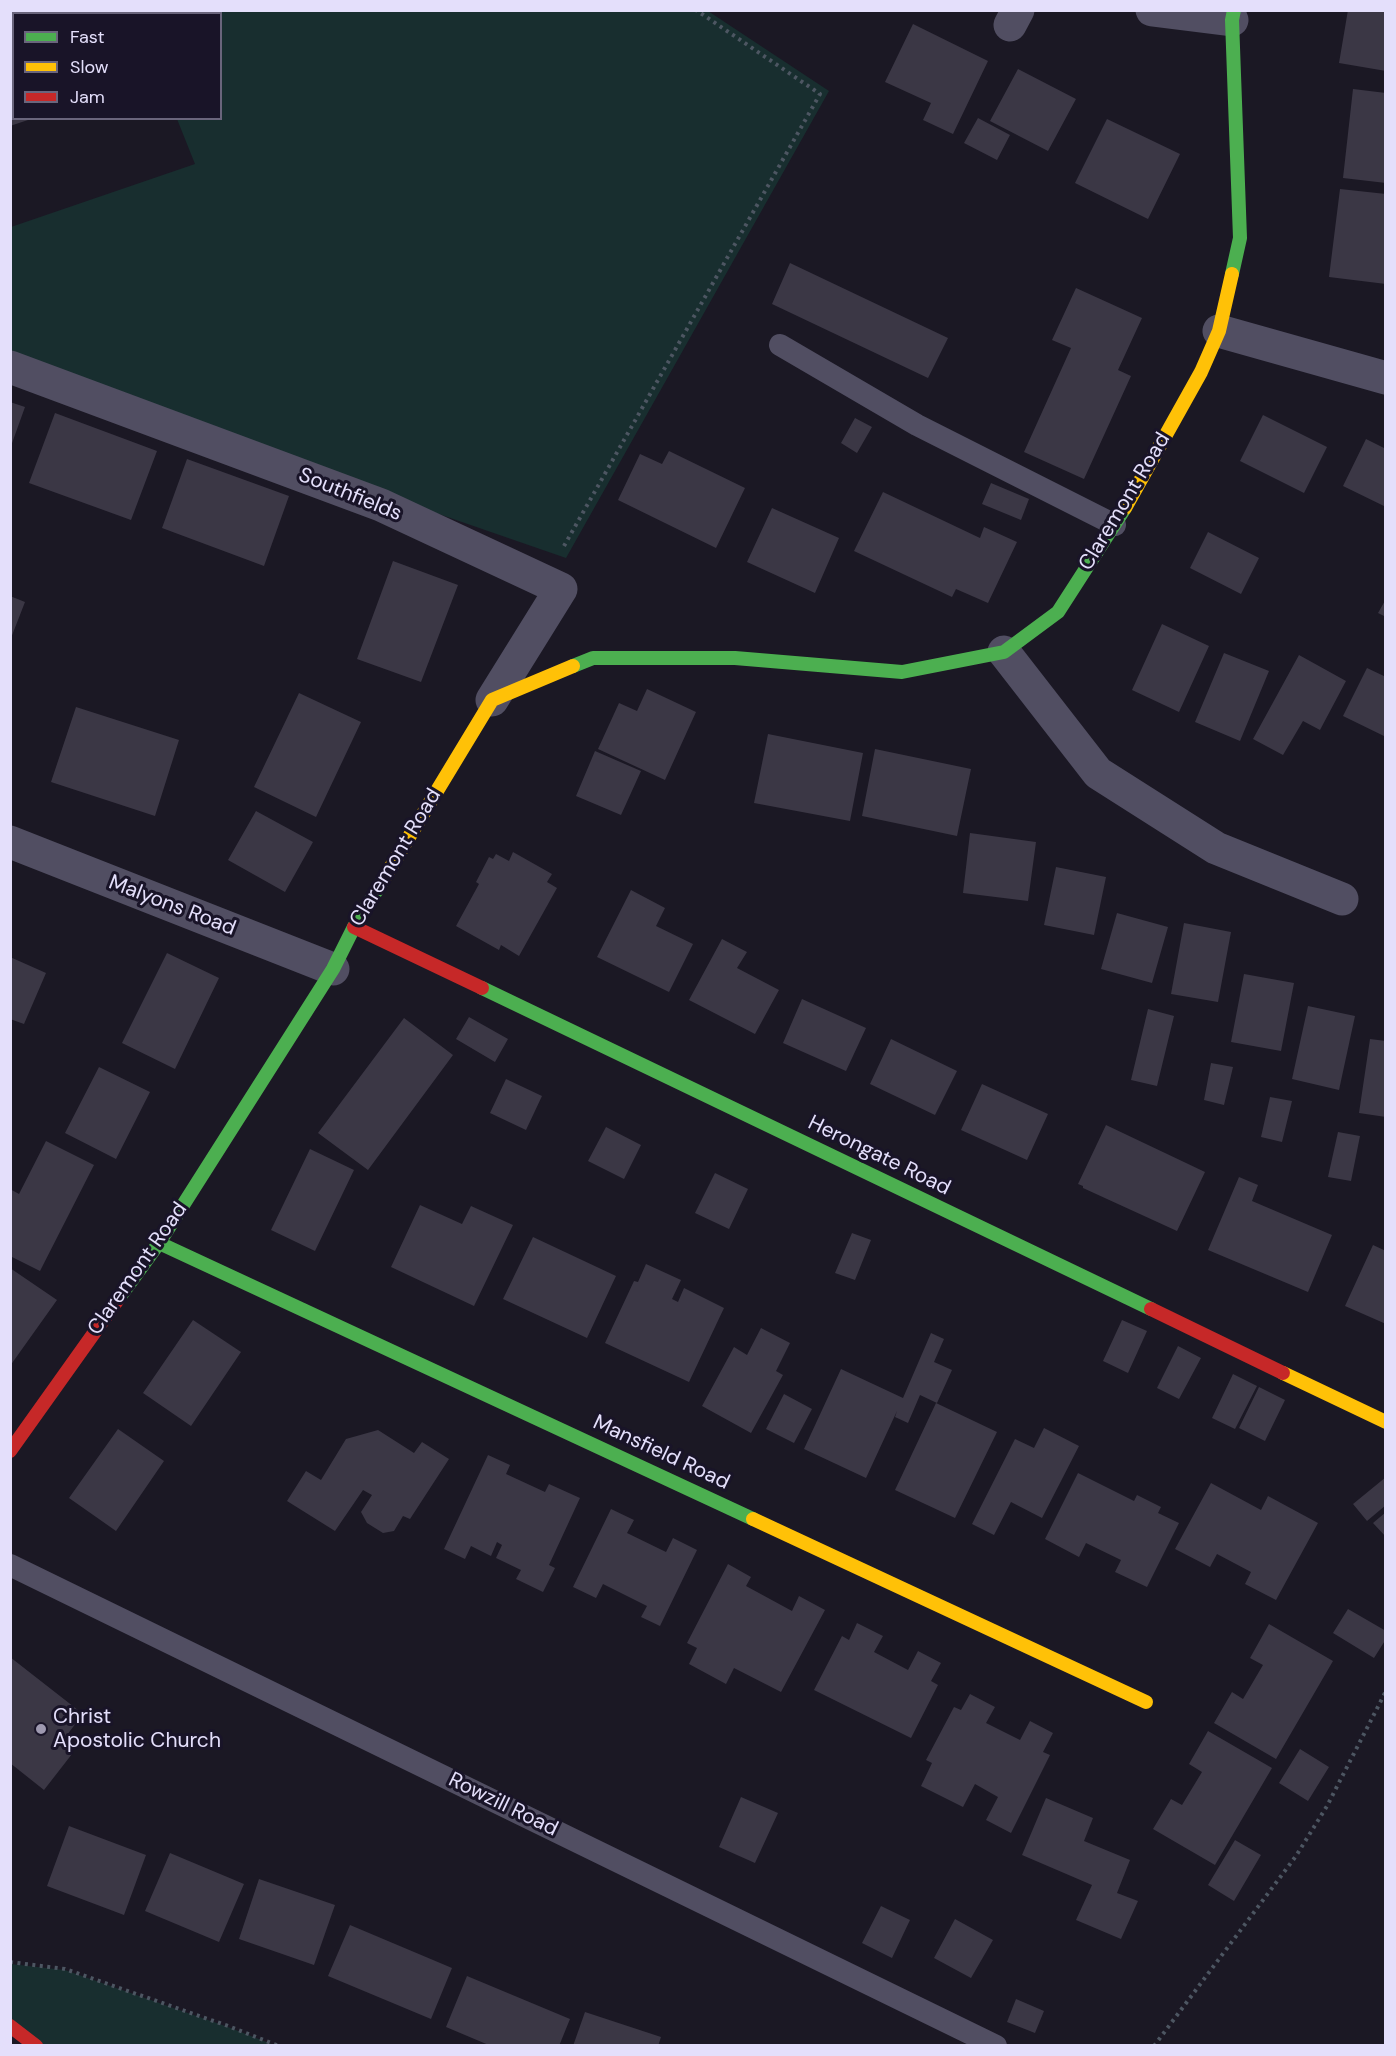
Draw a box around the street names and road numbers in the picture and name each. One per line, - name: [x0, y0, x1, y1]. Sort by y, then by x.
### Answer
- street label: Claremont Road: [1074, 428, 1176, 576]
- street label: Southfields: [295, 463, 405, 527]
- street label: Claremont Road: [345, 784, 447, 932]
- street label: Malyons Road: [105, 870, 239, 942]
- street label: Herongate Road: [804, 1111, 954, 1201]
- street label: Claremont Road: [83, 1198, 193, 1340]
- street label: Mansfield Road: [589, 1410, 733, 1496]
- street label: Rowzill Road: [444, 1768, 562, 1842]

